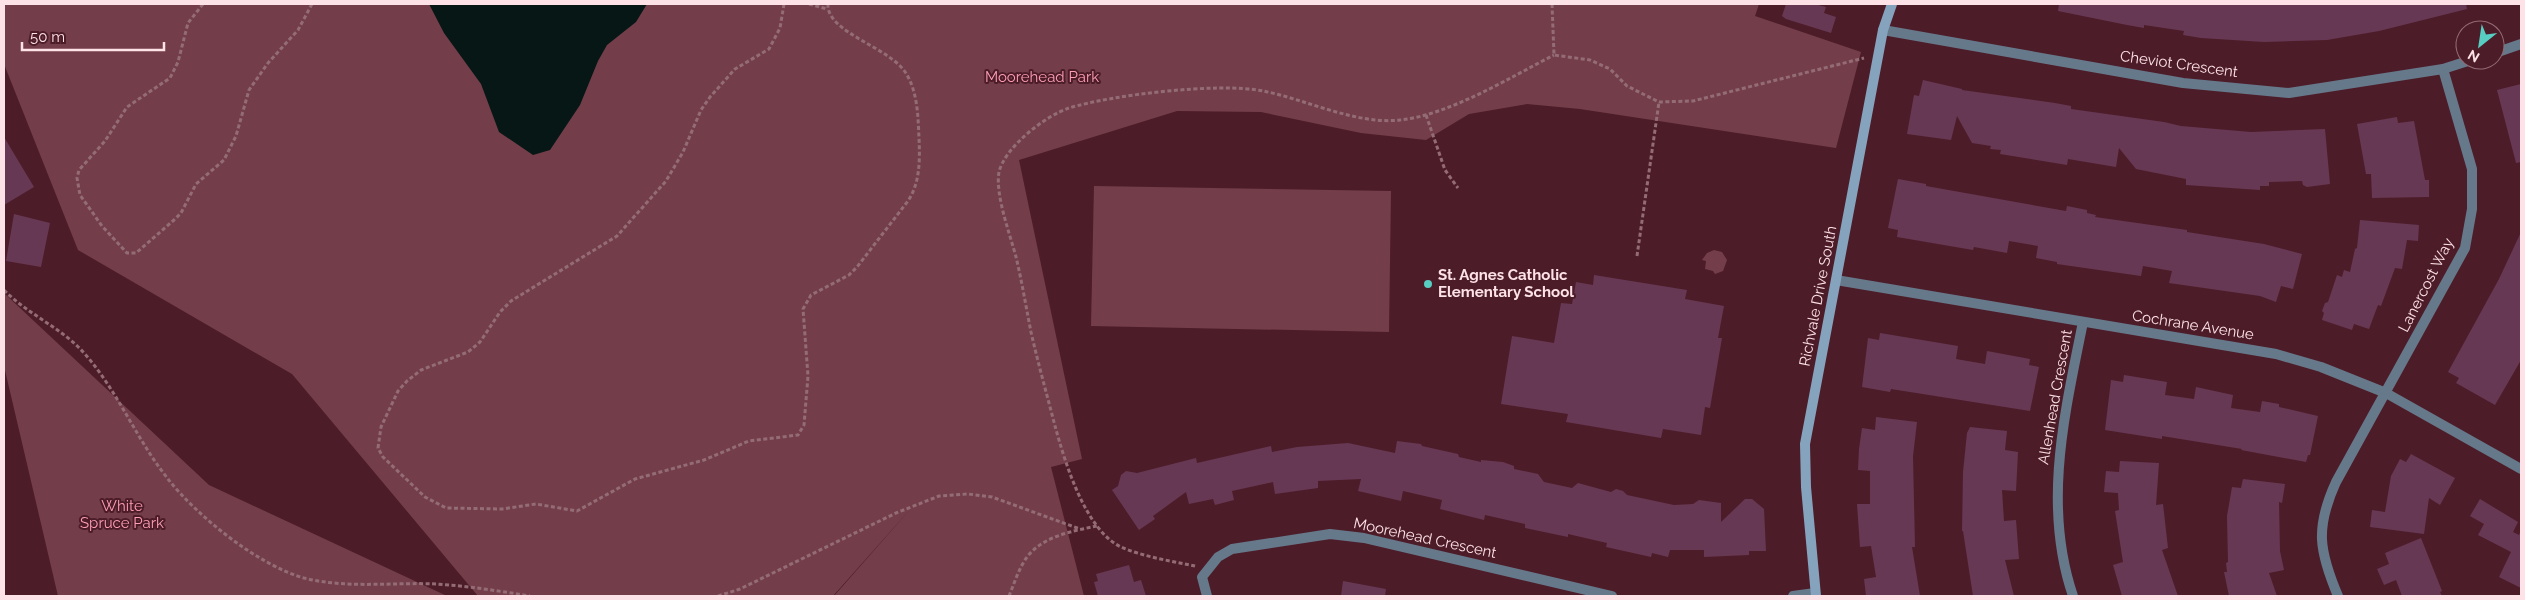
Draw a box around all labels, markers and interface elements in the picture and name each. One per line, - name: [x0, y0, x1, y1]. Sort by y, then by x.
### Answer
- scale bar: [22, 20, 165, 52]
- north arrow: [2455, 20, 2505, 70]
- text: 50 m: [30, 28, 65, 46]
- street label: Cheviot Crescent: [2119, 47, 2239, 81]
- text: N: [2465, 47, 2482, 66]
- park label: Moorehead Park: [985, 68, 1099, 86]
- street label: Richvale Drive South: [1796, 224, 1840, 368]
- street label: Lanercost Way: [2395, 235, 2457, 335]
- place label: St. Agnes Catholic Elementary School: [1438, 266, 1574, 301]
- marker: St. Agnes Catholic Elementary School: [1422, 278, 1434, 290]
- street label: Cochrane Avenue: [2131, 306, 2255, 344]
- street label: Allenhead Crescent: [2034, 328, 2076, 466]
- park label: White Spruce Park: [80, 497, 164, 532]
- street label: Moorehead Crescent: [1352, 514, 1498, 562]

